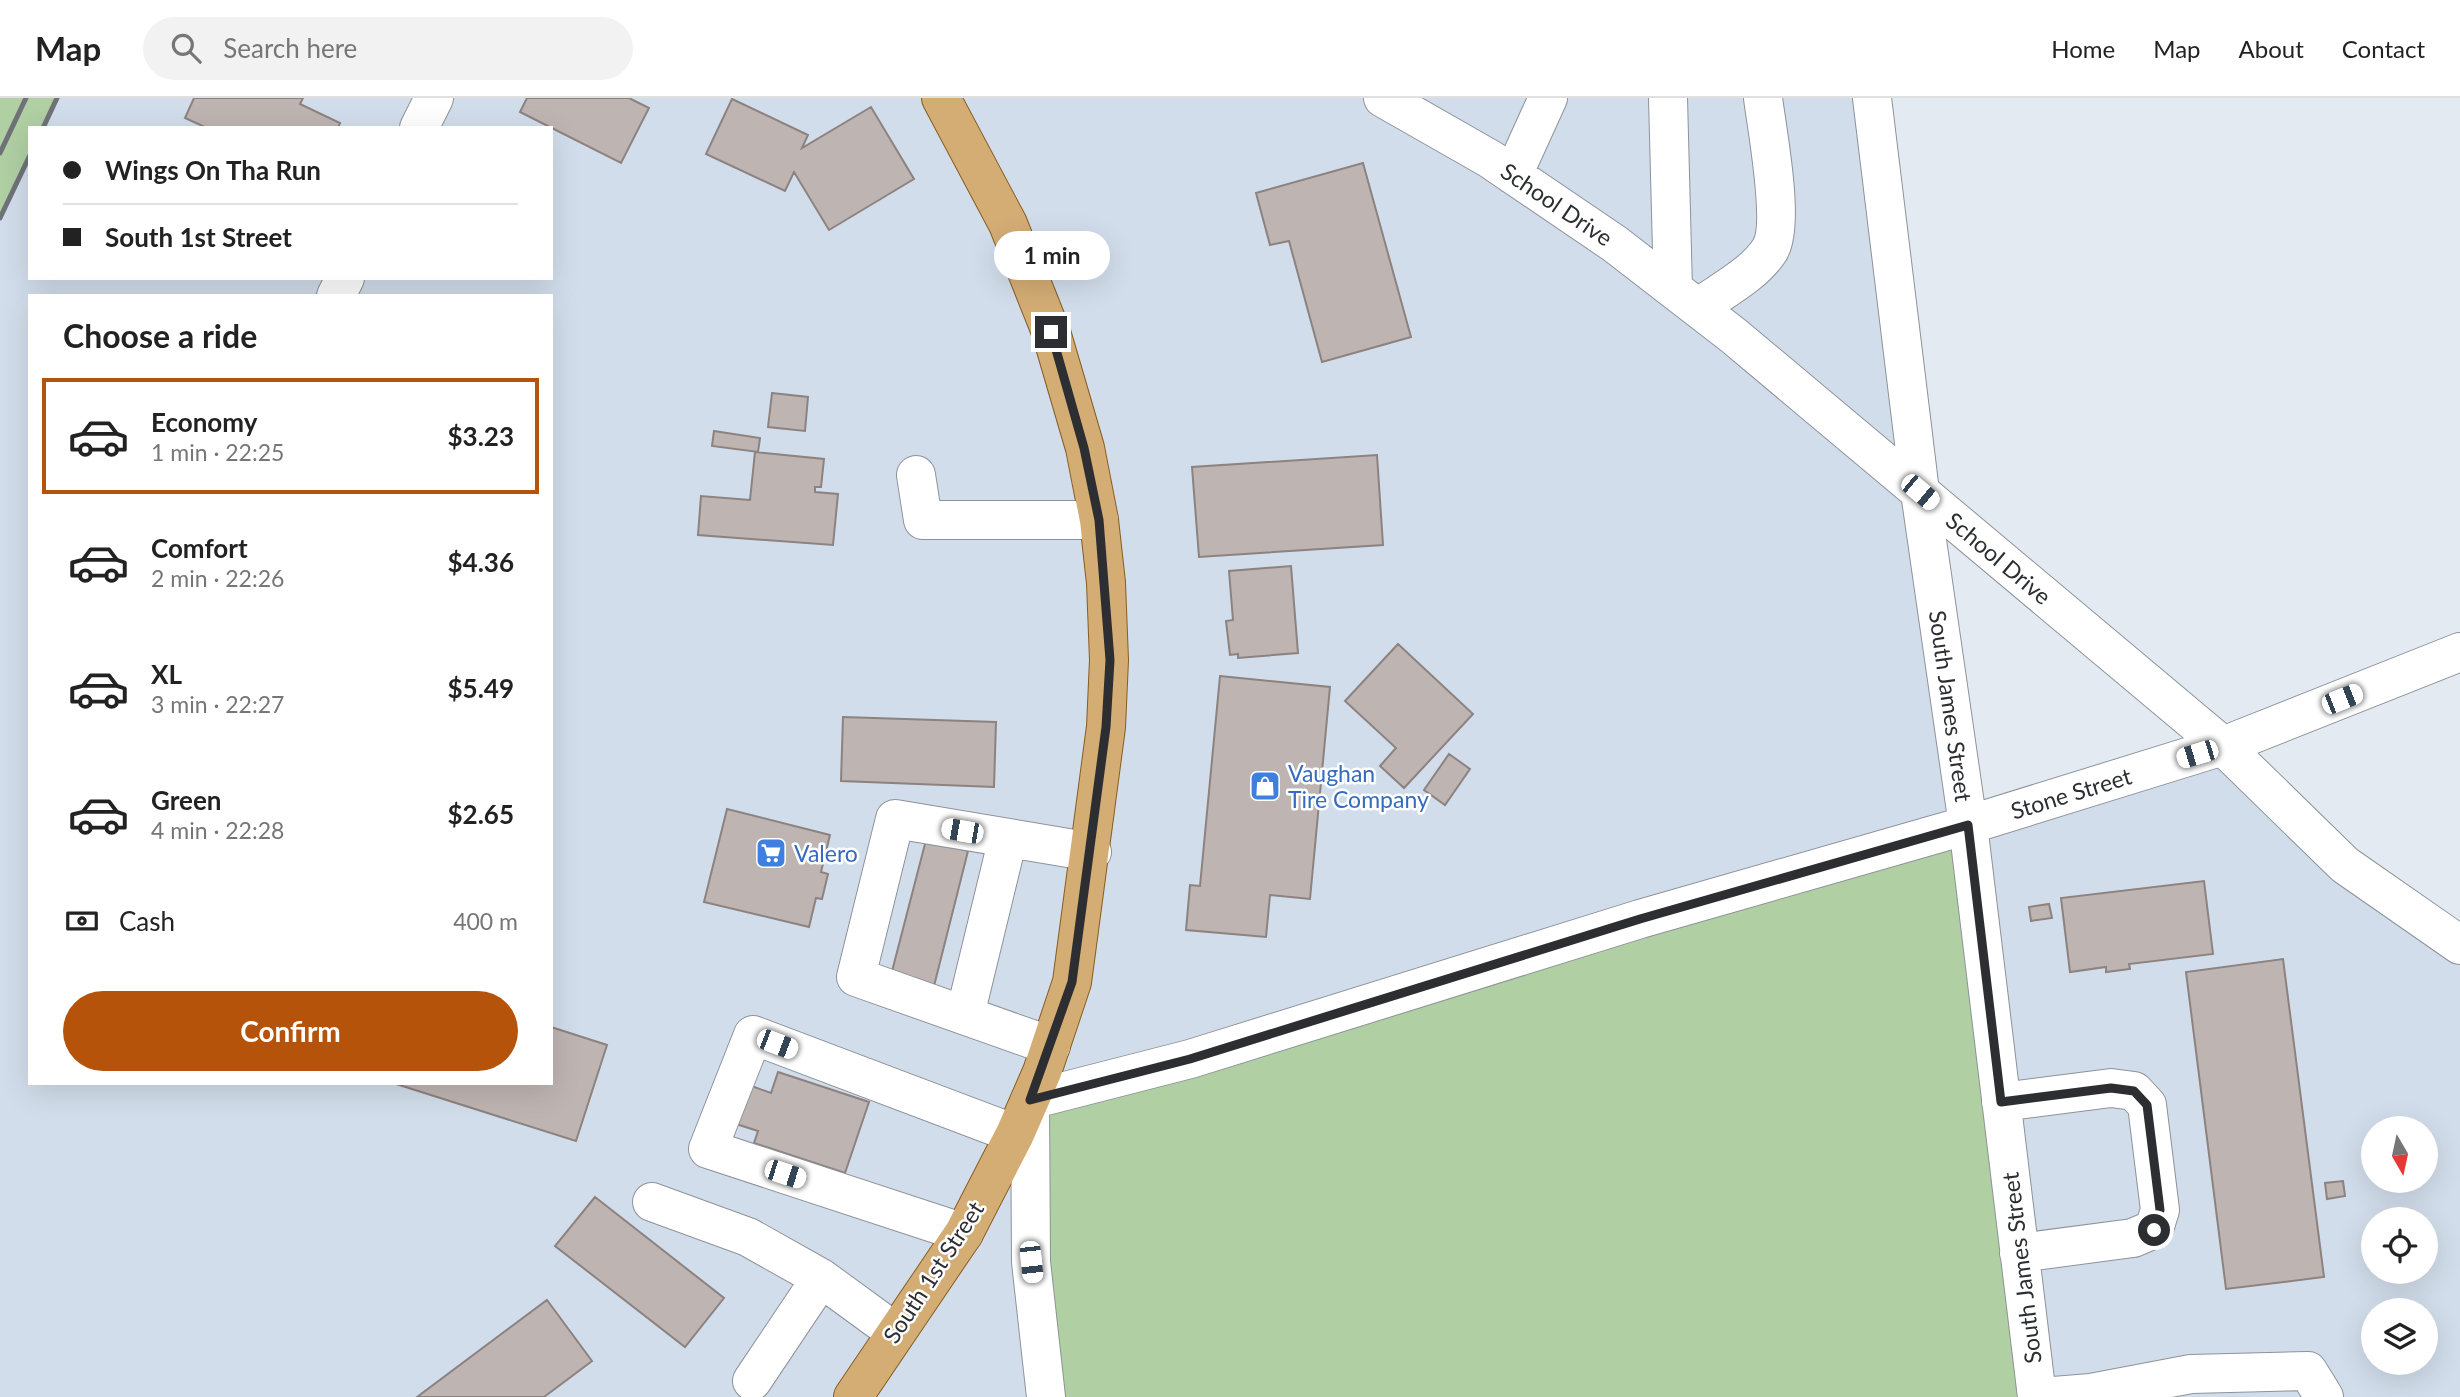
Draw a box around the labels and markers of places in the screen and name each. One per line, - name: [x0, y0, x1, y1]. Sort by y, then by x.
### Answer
- place label: Vaughan Tire Company: [1288, 759, 1429, 813]
- shop icon: Vaughan Tire Company: [1248, 769, 1282, 803]
- supermarket icon: Valero: [754, 836, 788, 870]
- place label: Valero: [794, 839, 858, 867]

